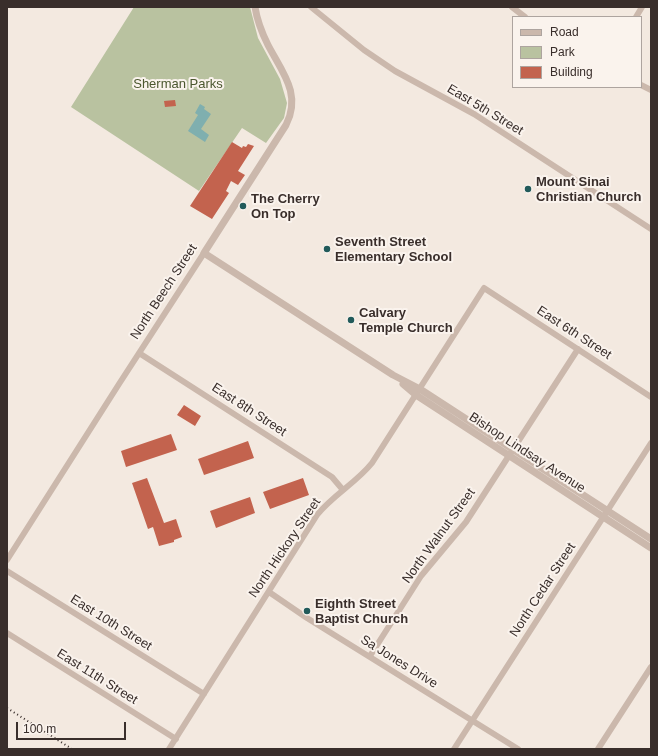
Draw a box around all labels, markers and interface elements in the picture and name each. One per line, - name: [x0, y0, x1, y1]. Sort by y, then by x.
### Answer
- legend: [512, 16, 642, 88]
- text: Road: [550, 25, 579, 39]
- text: Park: [550, 45, 575, 59]
- text: Building: [550, 65, 593, 79]
- park label: Sherman Parks: [133, 76, 223, 92]
- street label: East 5th Street: [444, 81, 526, 139]
- place label: Mount Sinai Christian Church: [536, 174, 641, 205]
- marker: Mount Sinai Christian Church: [523, 184, 533, 194]
- place label: The Cherry On Top: [251, 191, 320, 222]
- marker: The Cherry On Top: [238, 201, 248, 211]
- place label: Seventh Street Elementary School: [335, 234, 452, 265]
- street label: North Beech Street: [127, 241, 201, 343]
- marker: Seventh Street Elementary School: [322, 244, 332, 254]
- street label: East 6th Street: [534, 303, 614, 363]
- place label: Calvary Temple Church: [359, 305, 453, 336]
- marker: Calvary Temple Church: [346, 315, 356, 325]
- street label: East 8th Street: [209, 380, 289, 440]
- street label: Bishop Lindsay Avenue: [466, 410, 588, 496]
- street label: North Walnut Street: [399, 485, 479, 587]
- street label: North Hickory Street: [246, 495, 324, 601]
- street label: North Cedar Street: [507, 540, 579, 640]
- street label: East 10th Street: [67, 592, 155, 654]
- place label: Eighth Street Baptist Church: [315, 596, 408, 627]
- marker: Eighth Street Baptist Church: [302, 606, 312, 616]
- street label: Sa Jones Drive: [357, 632, 441, 692]
- street label: East 11th Street: [54, 646, 140, 708]
- scale bar: [18, 714, 128, 740]
- text: 100 m: [23, 722, 56, 736]

